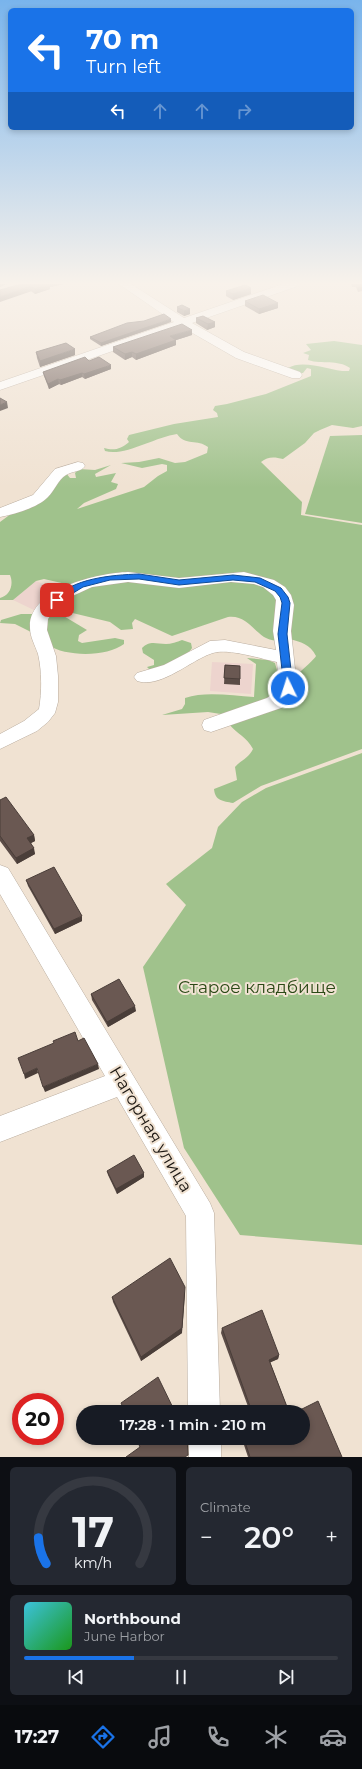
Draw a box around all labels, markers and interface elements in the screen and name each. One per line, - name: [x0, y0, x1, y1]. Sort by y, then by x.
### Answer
- text: 70 m: [86, 22, 159, 56]
- icon: left: [20, 24, 72, 76]
- text: Turn left: [86, 56, 161, 78]
- icon: left: [107, 100, 129, 122]
- icon: ahead: [149, 100, 171, 122]
- icon: ahead: [191, 100, 213, 122]
- icon: right: [233, 100, 255, 122]
- pin: [40, 583, 74, 617]
- icon: arrive: [46, 589, 68, 611]
- position arrow: [267, 667, 309, 709]
- park label: Старое кладбище: [178, 977, 336, 997]
- street label: Нагорная улица: [106, 1062, 196, 1196]
- speed limit sign: 20: [12, 1393, 64, 1445]
- text: 17:28 · 1 min · 210 m: [120, 1415, 266, 1434]
- text: Climate: [200, 1499, 251, 1515]
- text: 17: [72, 1507, 114, 1557]
- text: 20°: [244, 1519, 294, 1556]
- text: −: [200, 1524, 213, 1551]
- text: +: [325, 1524, 338, 1551]
- text: km/h: [74, 1554, 112, 1572]
- text: Northbound: [84, 1609, 181, 1628]
- text: June Harbor: [84, 1628, 165, 1644]
- icon: previous: [65, 1666, 87, 1688]
- icon: pause: [170, 1666, 192, 1688]
- icon: next: [275, 1666, 297, 1688]
- icon: directions: [89, 1723, 117, 1751]
- icon: music: [146, 1723, 174, 1751]
- icon: phone: [204, 1723, 232, 1751]
- icon: climate: [262, 1723, 290, 1751]
- icon: car: [319, 1723, 347, 1751]
- text: 17:27: [15, 1726, 59, 1748]

